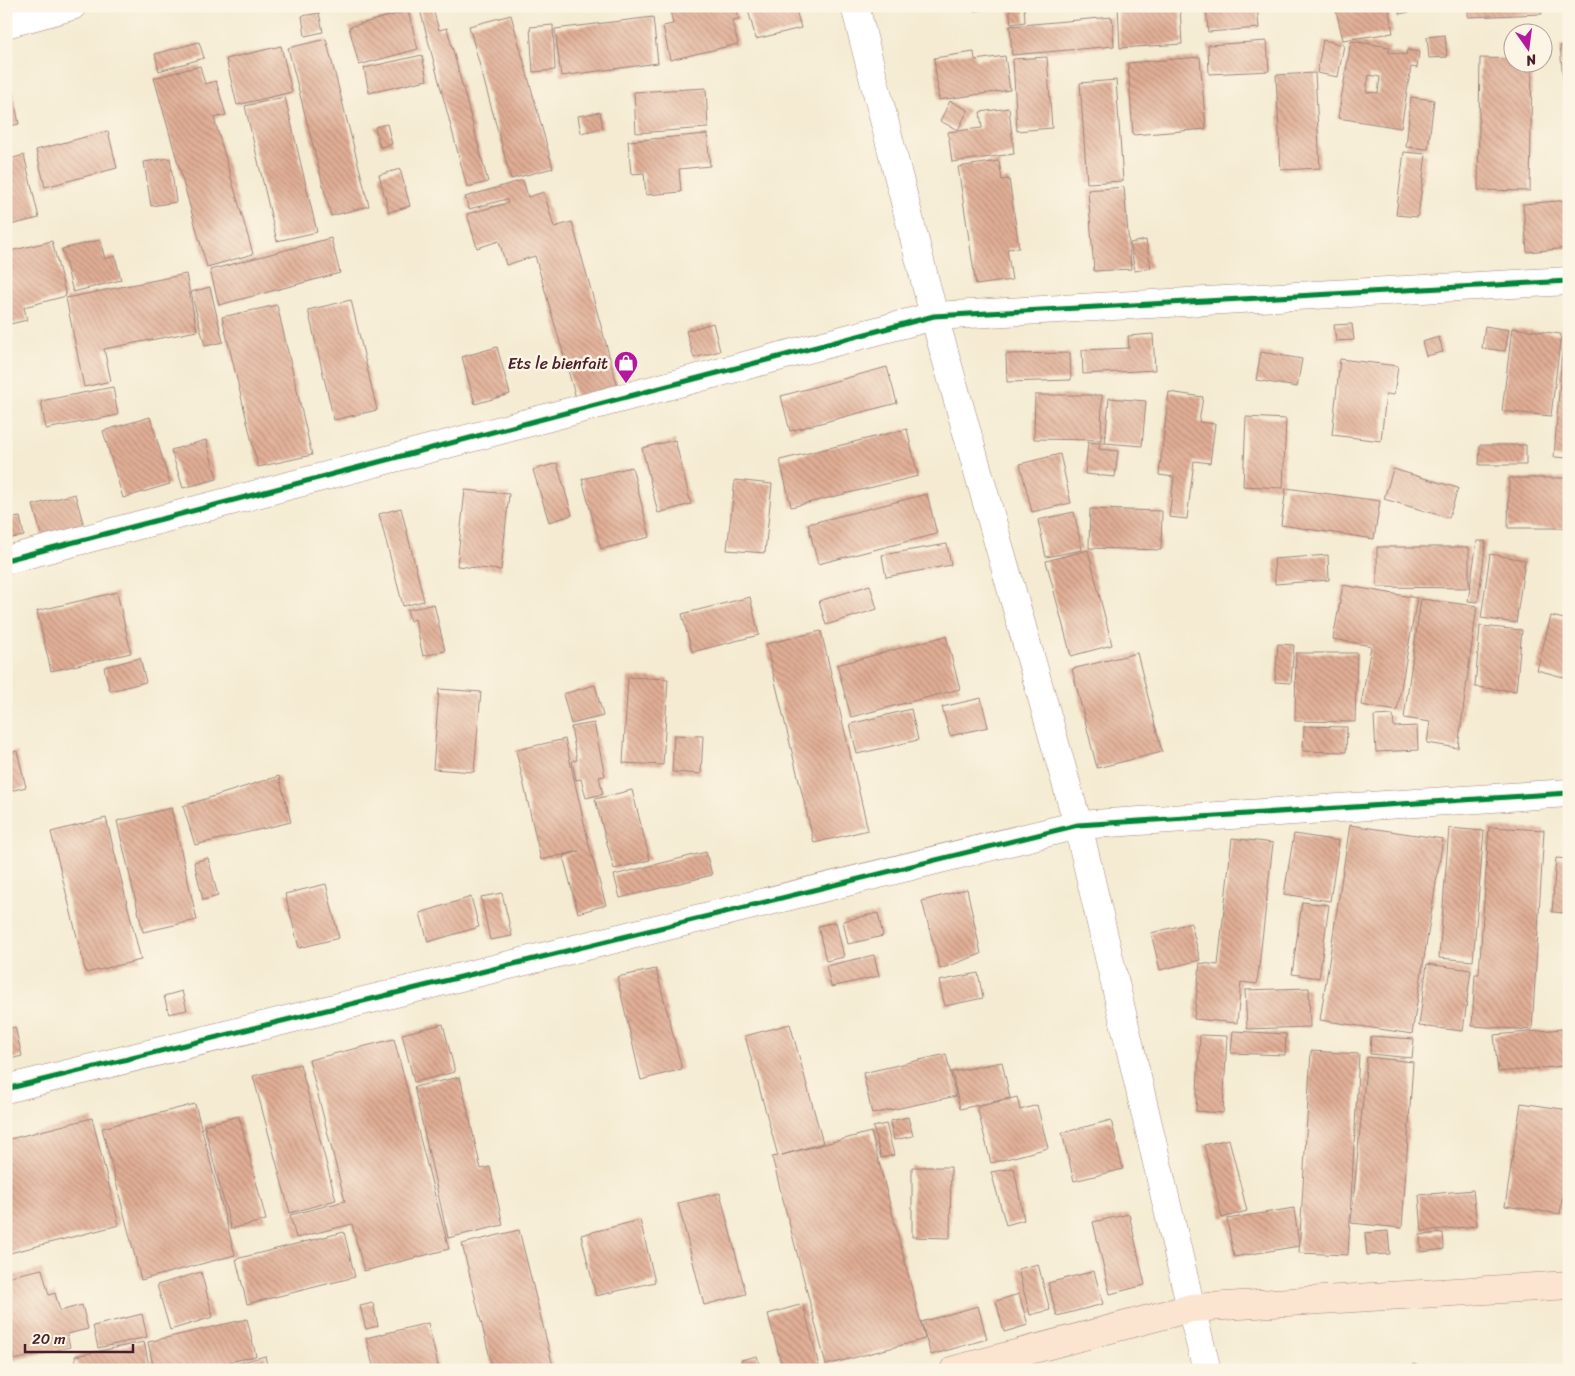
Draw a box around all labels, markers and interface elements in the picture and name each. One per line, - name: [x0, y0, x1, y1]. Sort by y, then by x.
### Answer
- north arrow: [1502, 22, 1552, 72]
- text: N: [1523, 47, 1540, 74]
- place label: Ets le bienfait: [508, 349, 608, 378]
- shop icon: Ets le bienfait: [613, 350, 639, 384]
- scale bar: [25, 1321, 132, 1353]
- text: 20 m: [32, 1326, 66, 1352]

